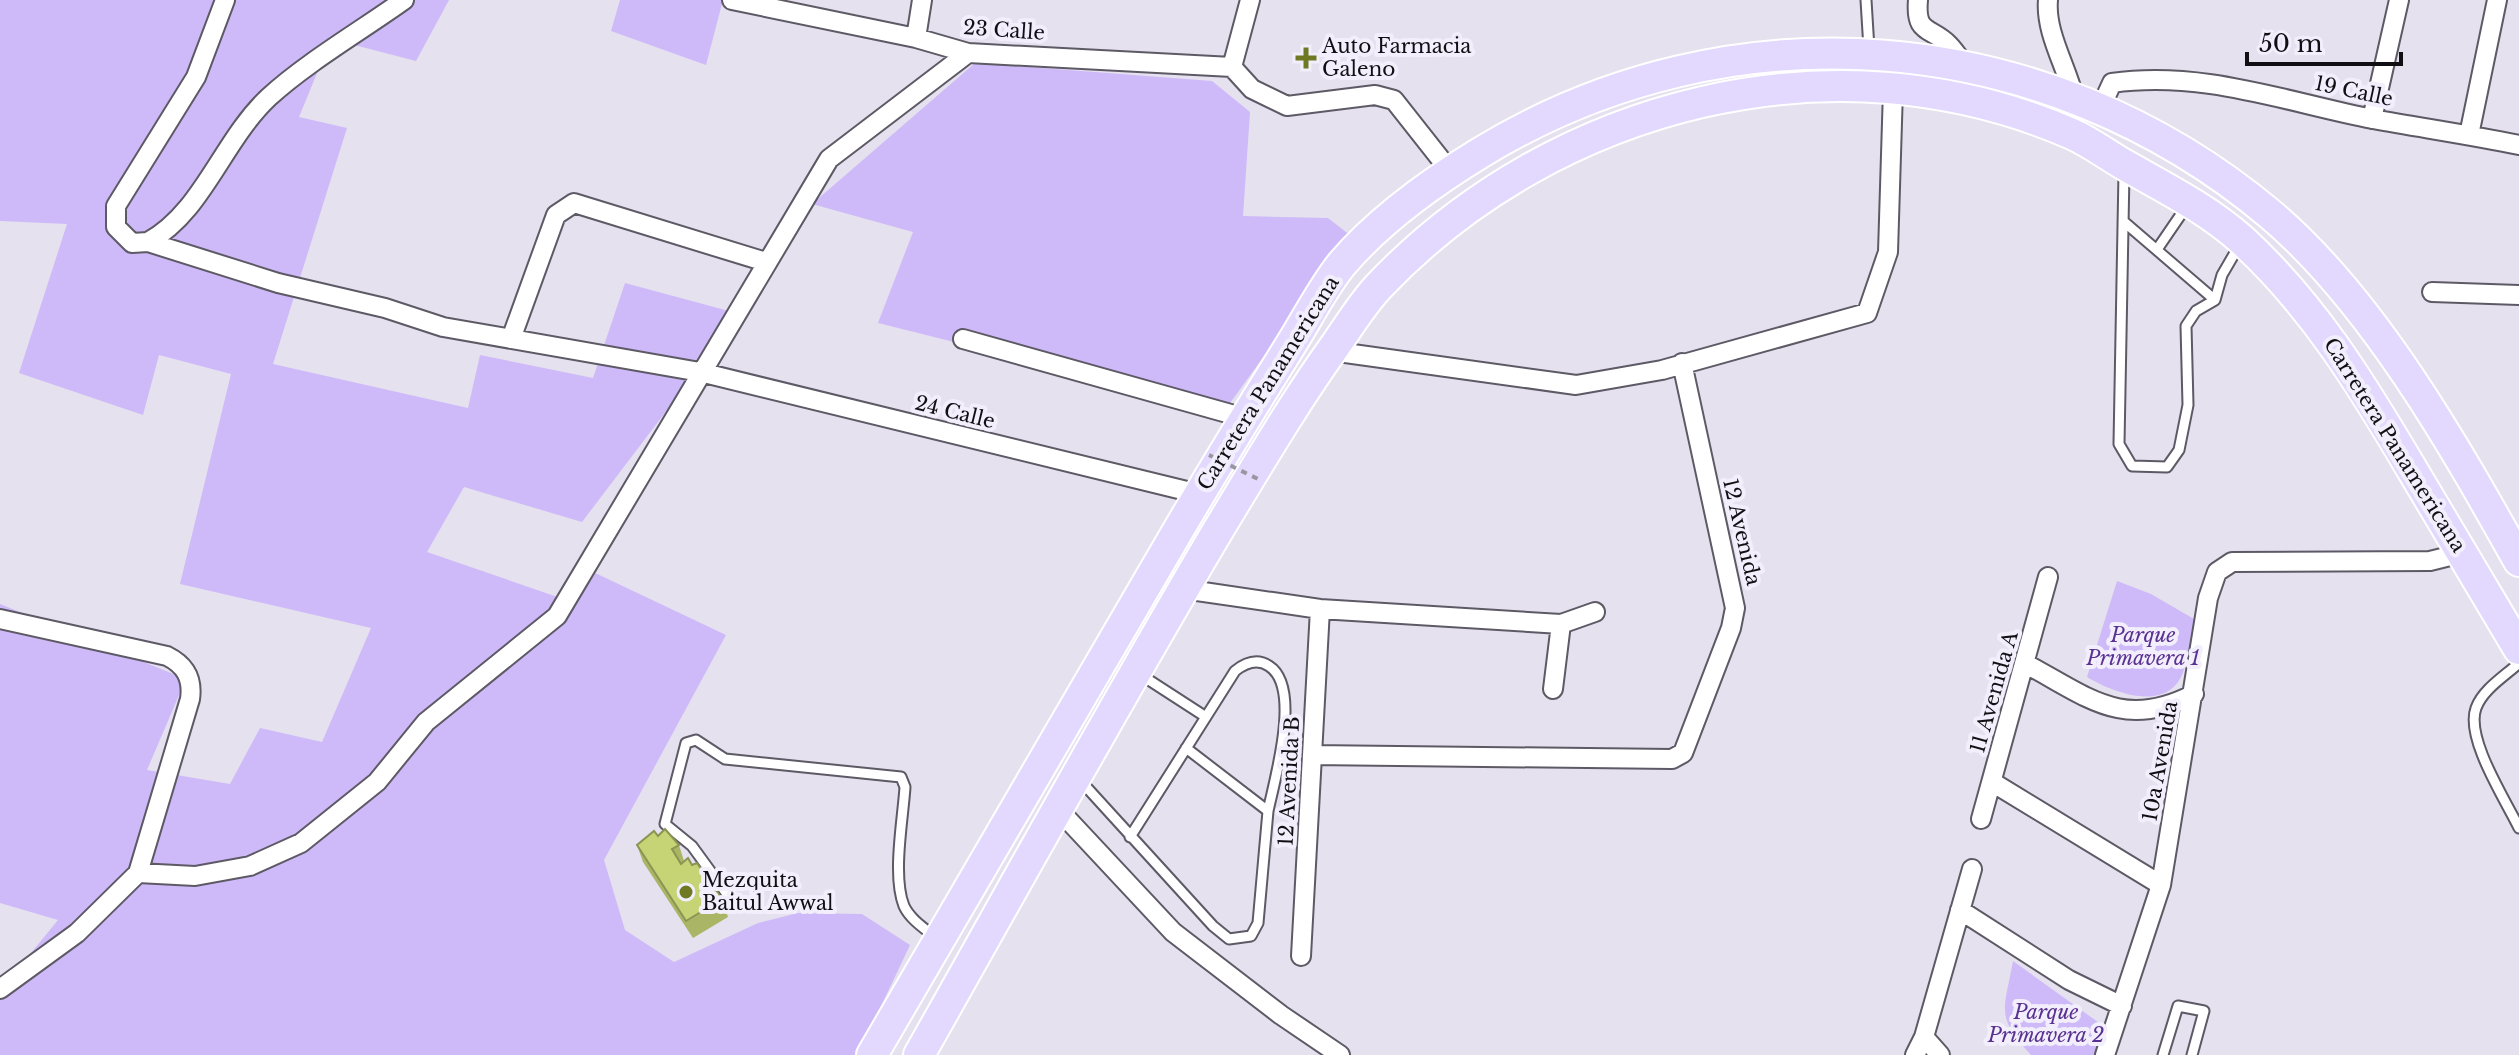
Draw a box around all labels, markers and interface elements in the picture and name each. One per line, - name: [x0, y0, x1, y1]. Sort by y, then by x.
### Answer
- street label: 23 Calle: [962, 15, 1046, 45]
- scale bar: [2247, 16, 2401, 66]
- text: 50 m: [2259, 29, 2323, 58]
- place label: Auto Farmacia Galeno: [1321, 34, 1472, 81]
- marker: Auto Farmacia Galeno: [1297, 49, 1315, 67]
- street label: 19 Calle: [2313, 71, 2395, 111]
- street label: Carretera Panamericana: [1192, 271, 1344, 495]
- street label: Carretera Panamericana: [2319, 333, 2471, 557]
- street label: 24 Calle: [913, 391, 997, 433]
- street label: 12 Avenida: [1718, 476, 1766, 589]
- park label: Parque Primavera 1: [2085, 623, 2200, 670]
- street label: 11 Avenida A: [1965, 628, 2023, 756]
- street label: 10a Avenida: [2138, 698, 2183, 823]
- street label: 12 Avenida B: [1274, 716, 1304, 846]
- place label: Mezquita Baitul Awwal: [702, 868, 834, 915]
- marker: Mezquita Baitul Awwal: [677, 883, 695, 901]
- park label: Parque Primavera 2: [1987, 1000, 2104, 1047]

